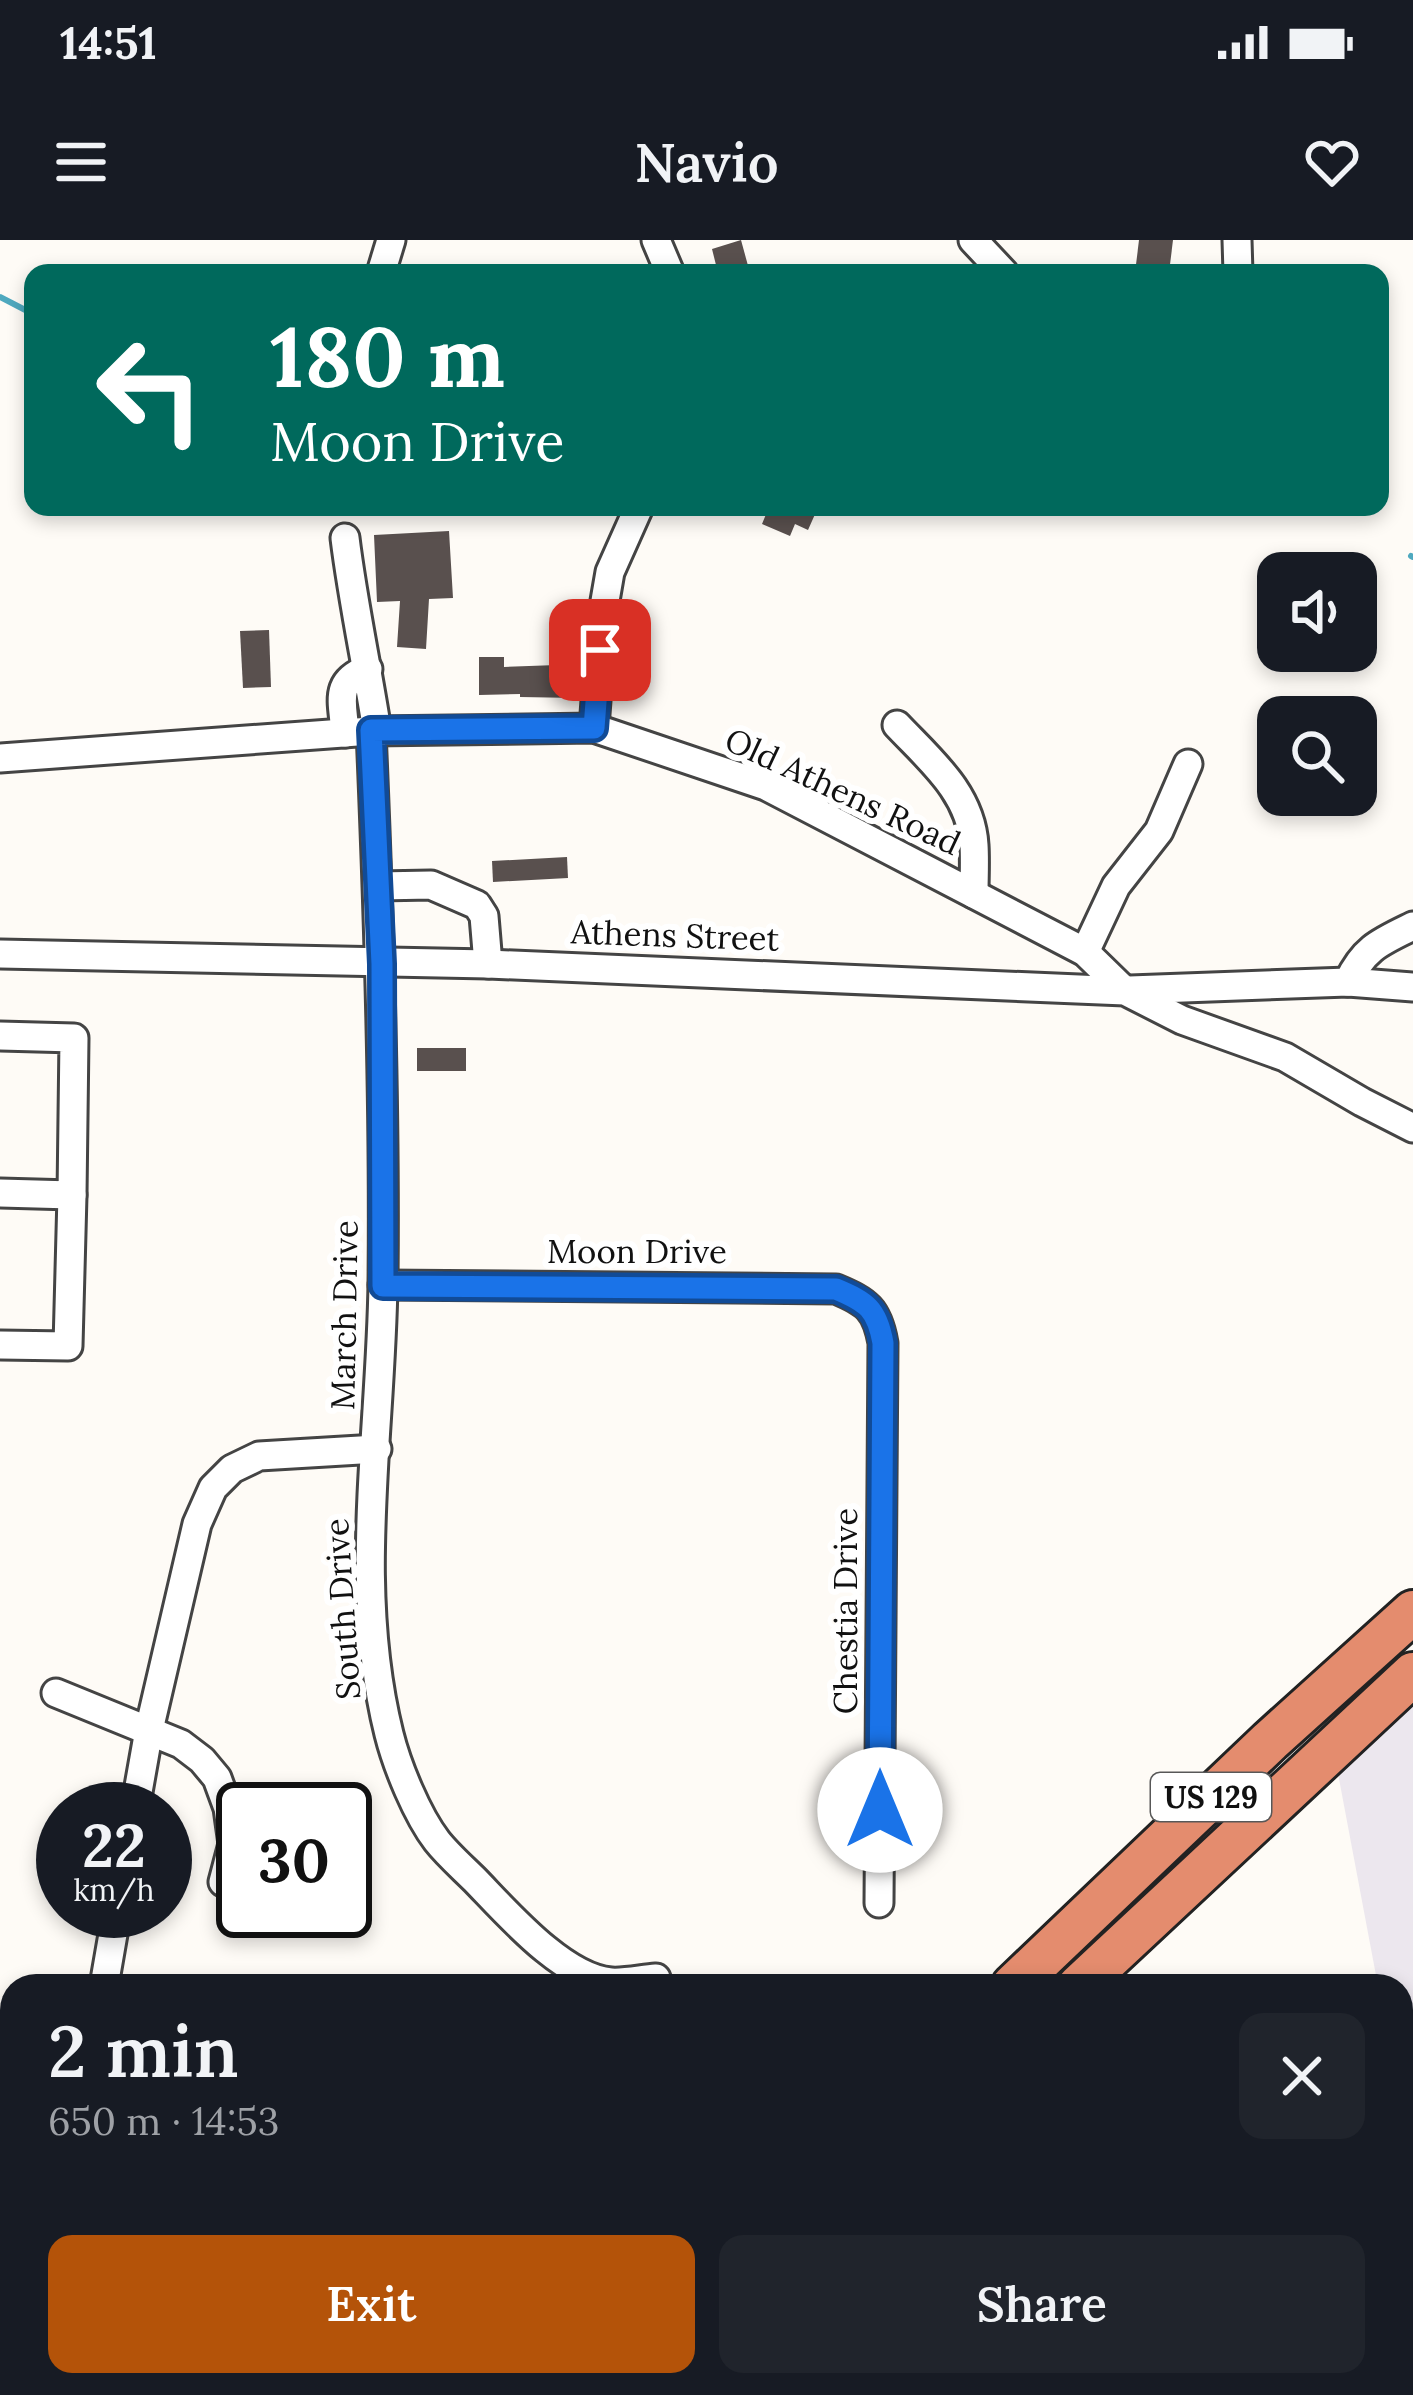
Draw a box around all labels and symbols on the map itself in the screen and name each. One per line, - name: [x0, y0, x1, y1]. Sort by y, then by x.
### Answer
- pin: [549, 599, 651, 701]
- street label: Old Athens Road: [719, 718, 967, 864]
- street label: Athens Street: [569, 910, 780, 960]
- street label: March Drive: [321, 1220, 367, 1410]
- street label: Moon Drive: [547, 1230, 727, 1272]
- street label: Chestia Drive: [824, 1508, 866, 1714]
- street label: South Drive: [315, 1517, 369, 1701]
- position arrow: [817, 1747, 943, 1873]
- road number: US 129: [1151, 1773, 1271, 1821]
- speed limit sign: 30: [216, 1782, 372, 1938]

